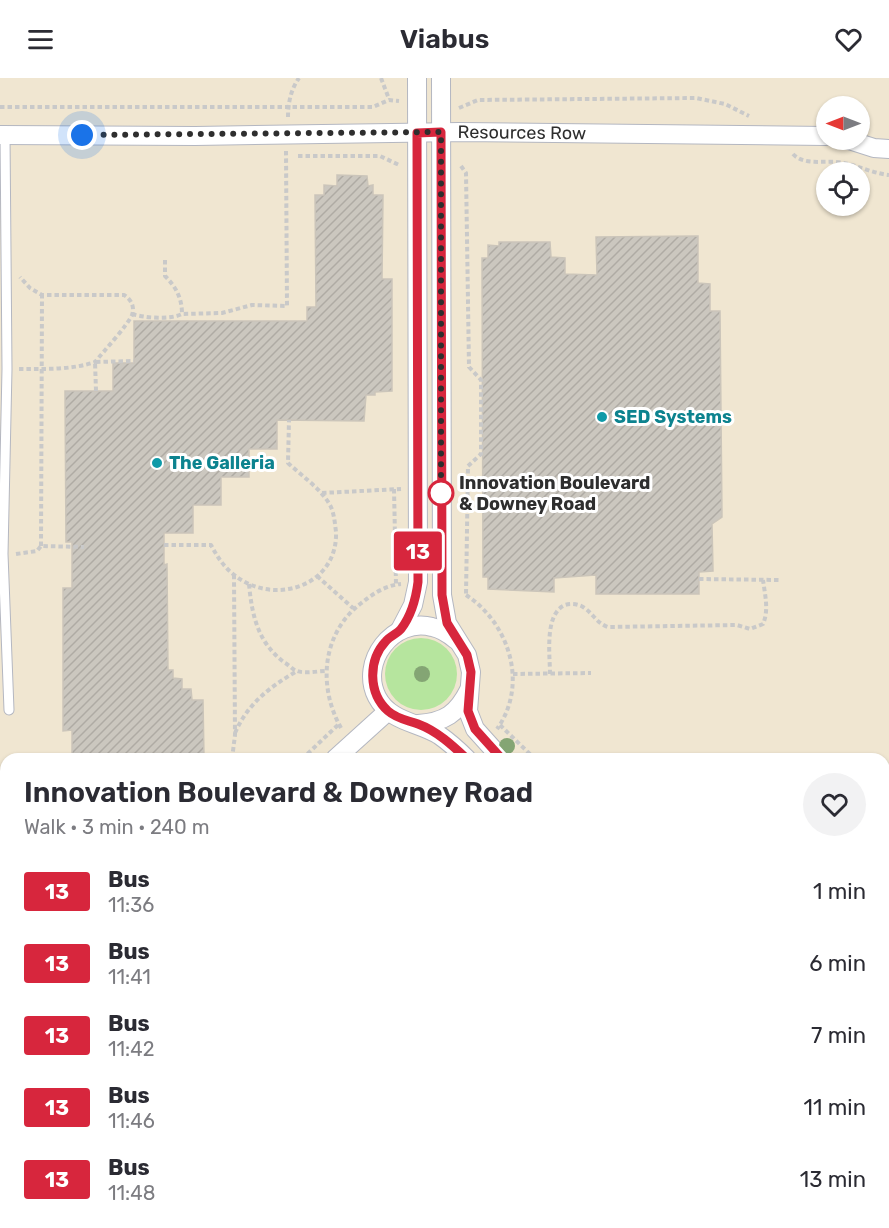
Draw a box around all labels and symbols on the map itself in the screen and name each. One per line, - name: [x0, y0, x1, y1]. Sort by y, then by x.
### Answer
- north arrow: [816, 96, 870, 150]
- your location: [67, 120, 97, 150]
- street label: Resources Row: [458, 121, 586, 144]
- place label: SED Systems: [614, 406, 732, 428]
- marker: SED Systems: [595, 410, 609, 424]
- place label: The Galleria: [169, 452, 275, 474]
- marker: The Galleria: [150, 456, 164, 470]
- place label: Innovation Boulevard & Downey Road: [459, 472, 650, 515]
- marker: Innovation Boulevard & Downey Road: [428, 480, 454, 506]
- line badge: 13: [391, 532, 445, 570]

